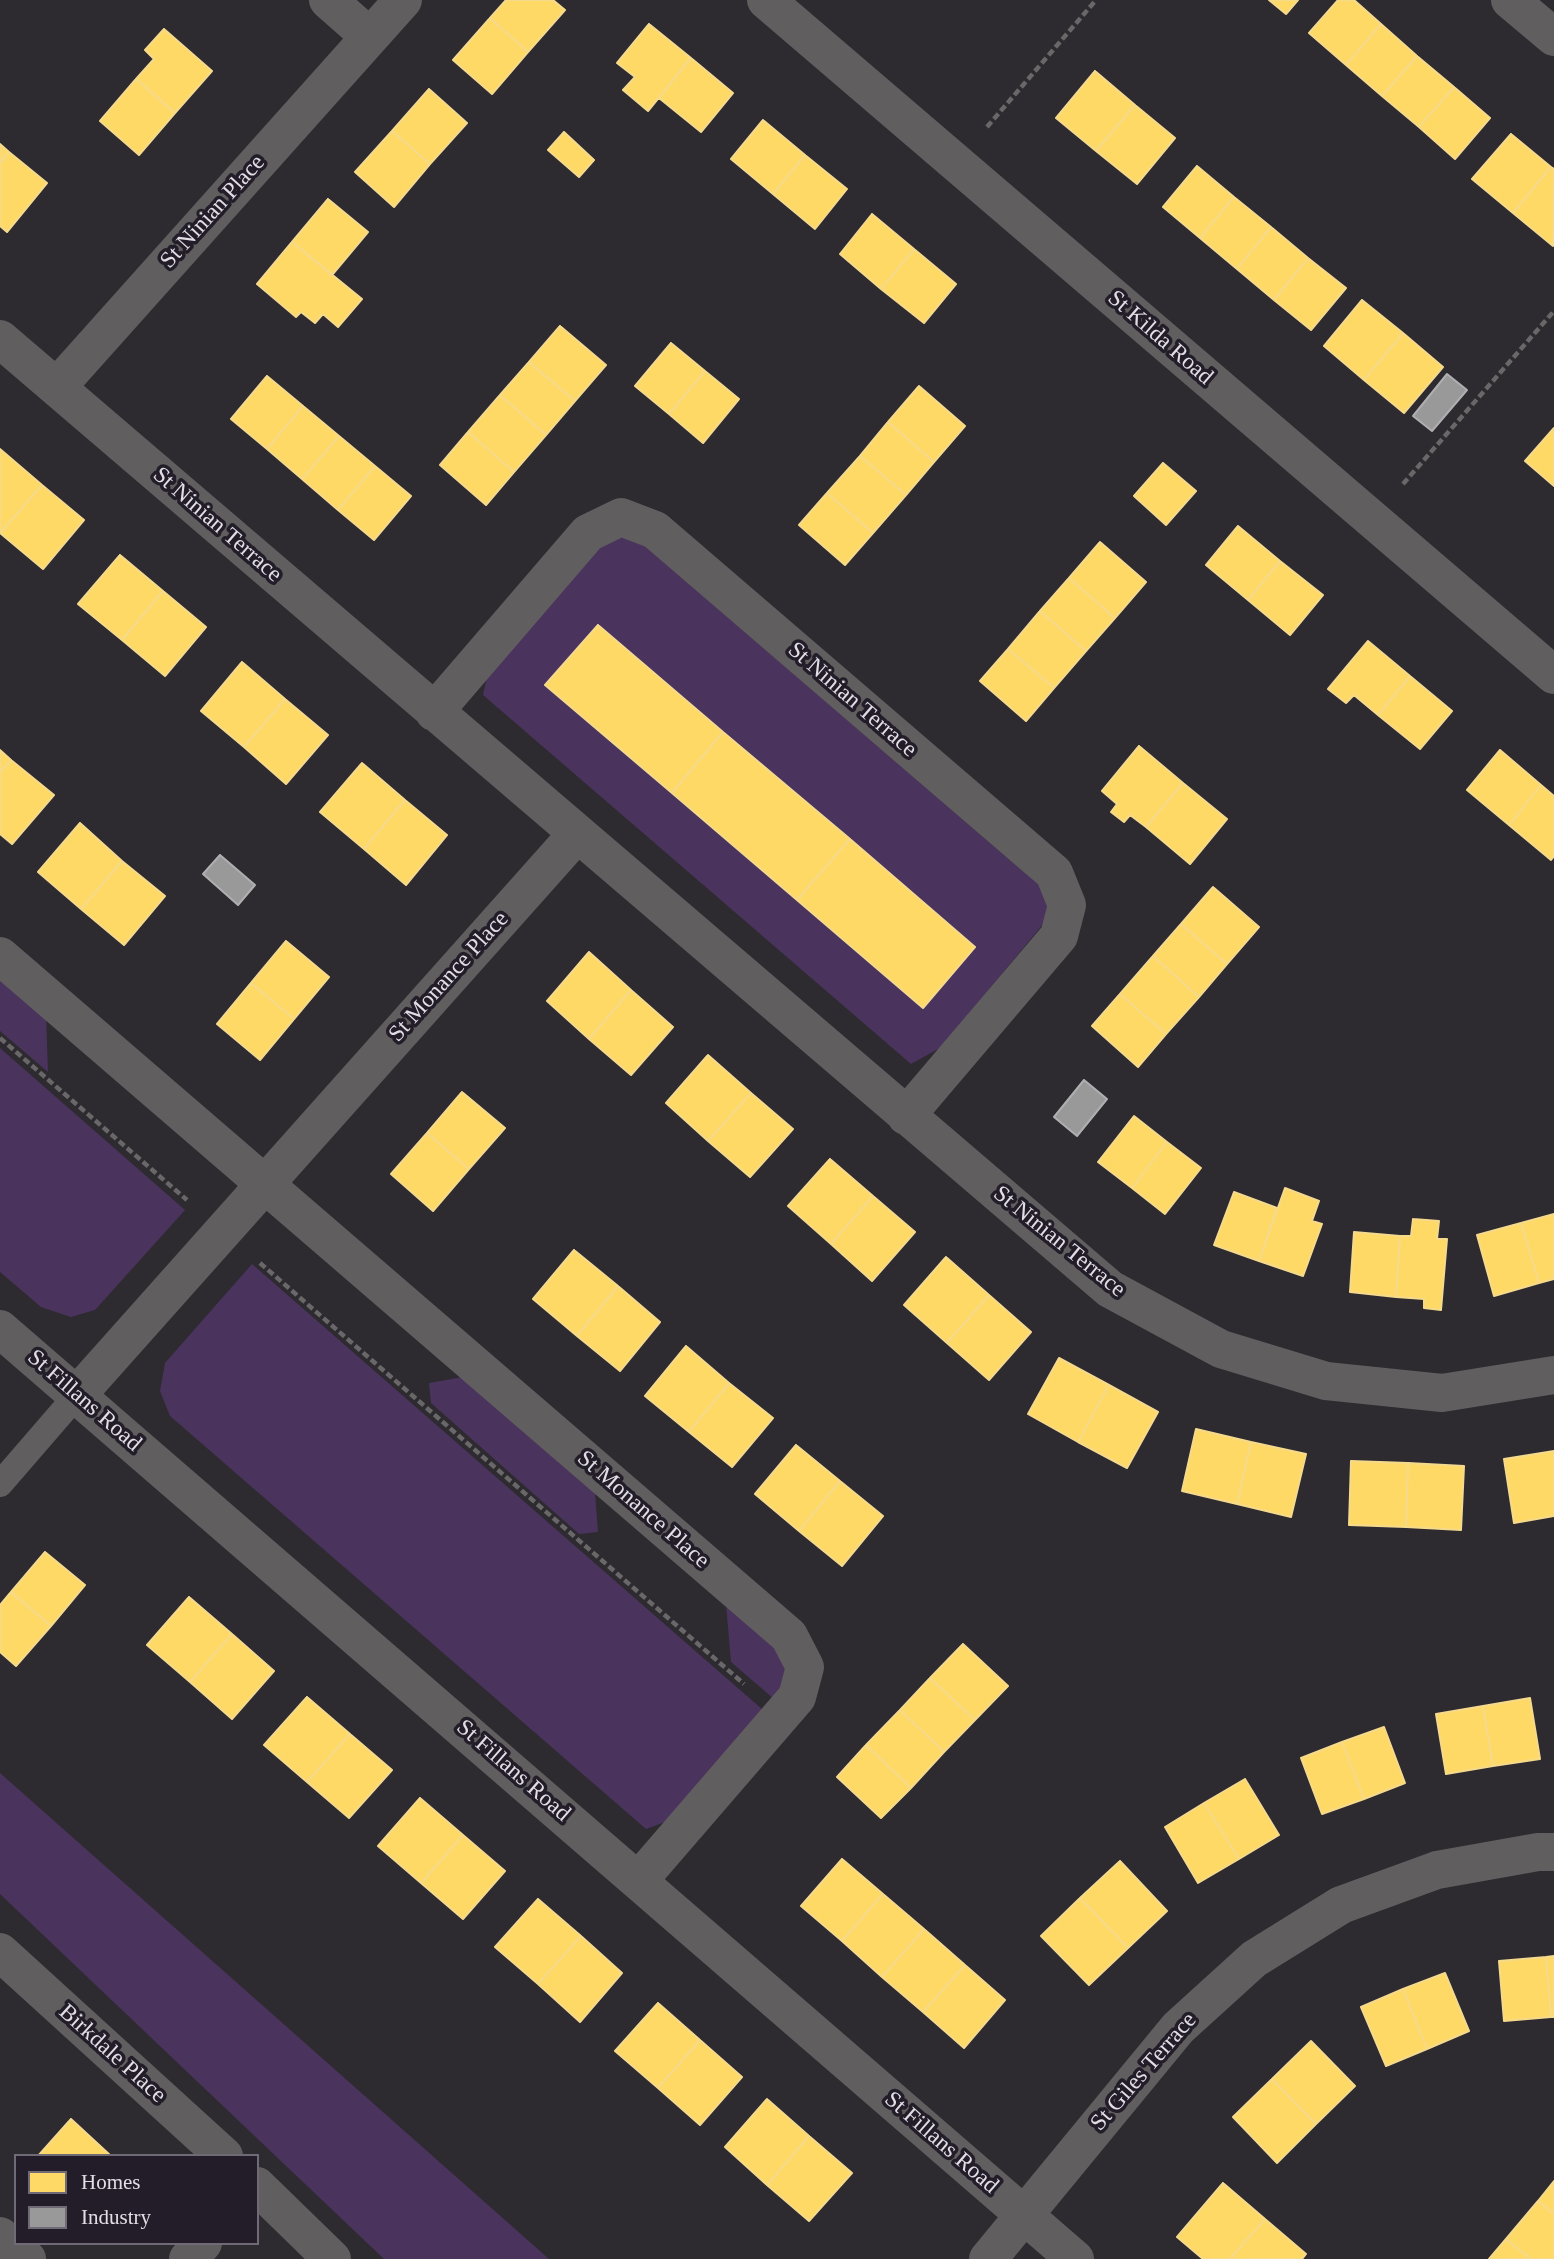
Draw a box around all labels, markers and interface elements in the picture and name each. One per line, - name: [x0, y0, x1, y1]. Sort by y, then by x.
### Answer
- street label: St Ninian Place: [155, 150, 271, 274]
- street label: St Kilda Road: [1102, 285, 1218, 391]
- street label: St Ninian Terrace: [147, 461, 287, 589]
- street label: St Ninian Terrace: [782, 636, 922, 764]
- street label: St Monance Place: [383, 906, 515, 1048]
- street label: St Ninian Terrace: [987, 1180, 1131, 1304]
- street label: St Fillans Road: [21, 1344, 147, 1458]
- street label: St Monance Place: [571, 1445, 715, 1575]
- street label: St Fillans Road: [450, 1714, 576, 1828]
- street label: Birkdale Place: [53, 1999, 171, 2109]
- street label: St Giles Terrace: [1085, 2007, 1203, 2137]
- street label: St Fillans Road: [878, 2086, 1004, 2200]
- legend: [14, 2154, 259, 2245]
- text: Homes: [81, 2170, 141, 2194]
- text: Industry: [81, 2205, 151, 2229]

